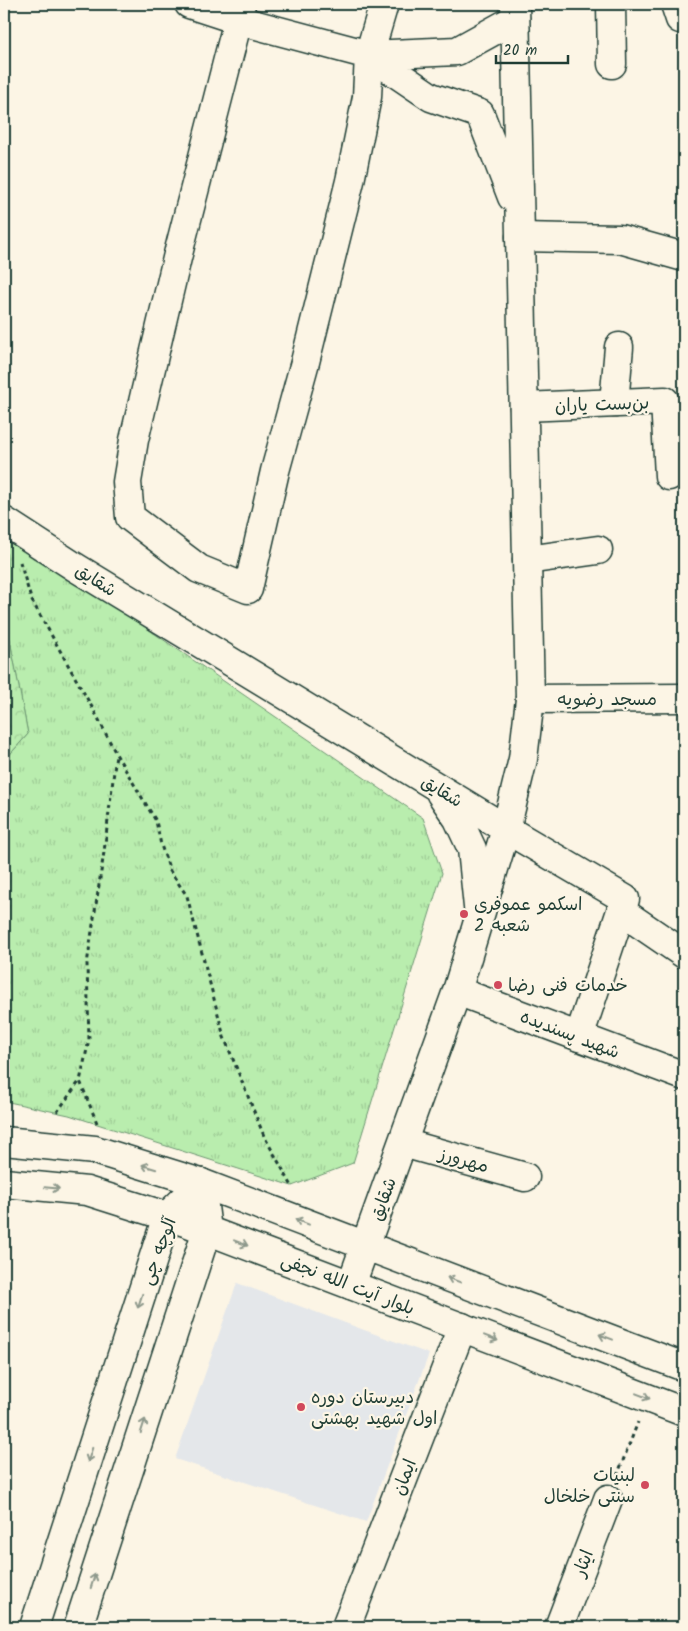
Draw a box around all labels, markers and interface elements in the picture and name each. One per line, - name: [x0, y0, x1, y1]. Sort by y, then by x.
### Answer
- scale bar: [496, 32, 568, 64]
- text: 20 m: [503, 39, 537, 63]
- street label: بن‌بست یاران: [554, 389, 650, 422]
- street label: شقایق: [69, 557, 122, 605]
- street label: مسجد رضویه: [557, 686, 657, 715]
- street label: شقایق: [415, 768, 468, 816]
- place label: اسکمو عموفری شعبه 2: [474, 891, 583, 941]
- marker: اسکمو عموفری شعبه 2: [458, 908, 470, 920]
- place label: خدمات فنی رضا: [508, 972, 628, 1001]
- marker: خدمات فنی رضا: [492, 979, 504, 991]
- street label: شهید پسندیده: [515, 1003, 624, 1068]
- street label: مهرورز: [433, 1140, 492, 1182]
- one-way arrow: [142, 1162, 158, 1171]
- street label: شقایق: [363, 1174, 406, 1225]
- one-way arrow: [44, 1183, 60, 1193]
- street label: آلوچه چی: [133, 1212, 186, 1290]
- one-way arrow: [295, 1217, 310, 1226]
- one-way arrow: [233, 1239, 248, 1248]
- street label: بلوار آیت الله نجفی: [276, 1247, 419, 1324]
- one-way arrow: [447, 1274, 462, 1284]
- one-way arrow: [135, 1293, 144, 1308]
- one-way arrow: [599, 1332, 614, 1342]
- one-way arrow: [483, 1334, 498, 1343]
- place label: دبیرستان دوره اول شهید بهشتی: [311, 1384, 438, 1434]
- one-way arrow: [635, 1392, 650, 1401]
- marker: دبیرستان دوره اول شهید بهشتی: [295, 1401, 307, 1413]
- one-way arrow: [139, 1419, 148, 1435]
- one-way arrow: [84, 1447, 94, 1463]
- street label: ایمان: [385, 1455, 426, 1500]
- place label: لبنیات سنتی خلخال: [544, 1462, 635, 1512]
- marker: لبنیات سنتی خلخال: [639, 1479, 651, 1491]
- street label: ایثار: [565, 1546, 603, 1583]
- one-way arrow: [89, 1574, 98, 1589]

